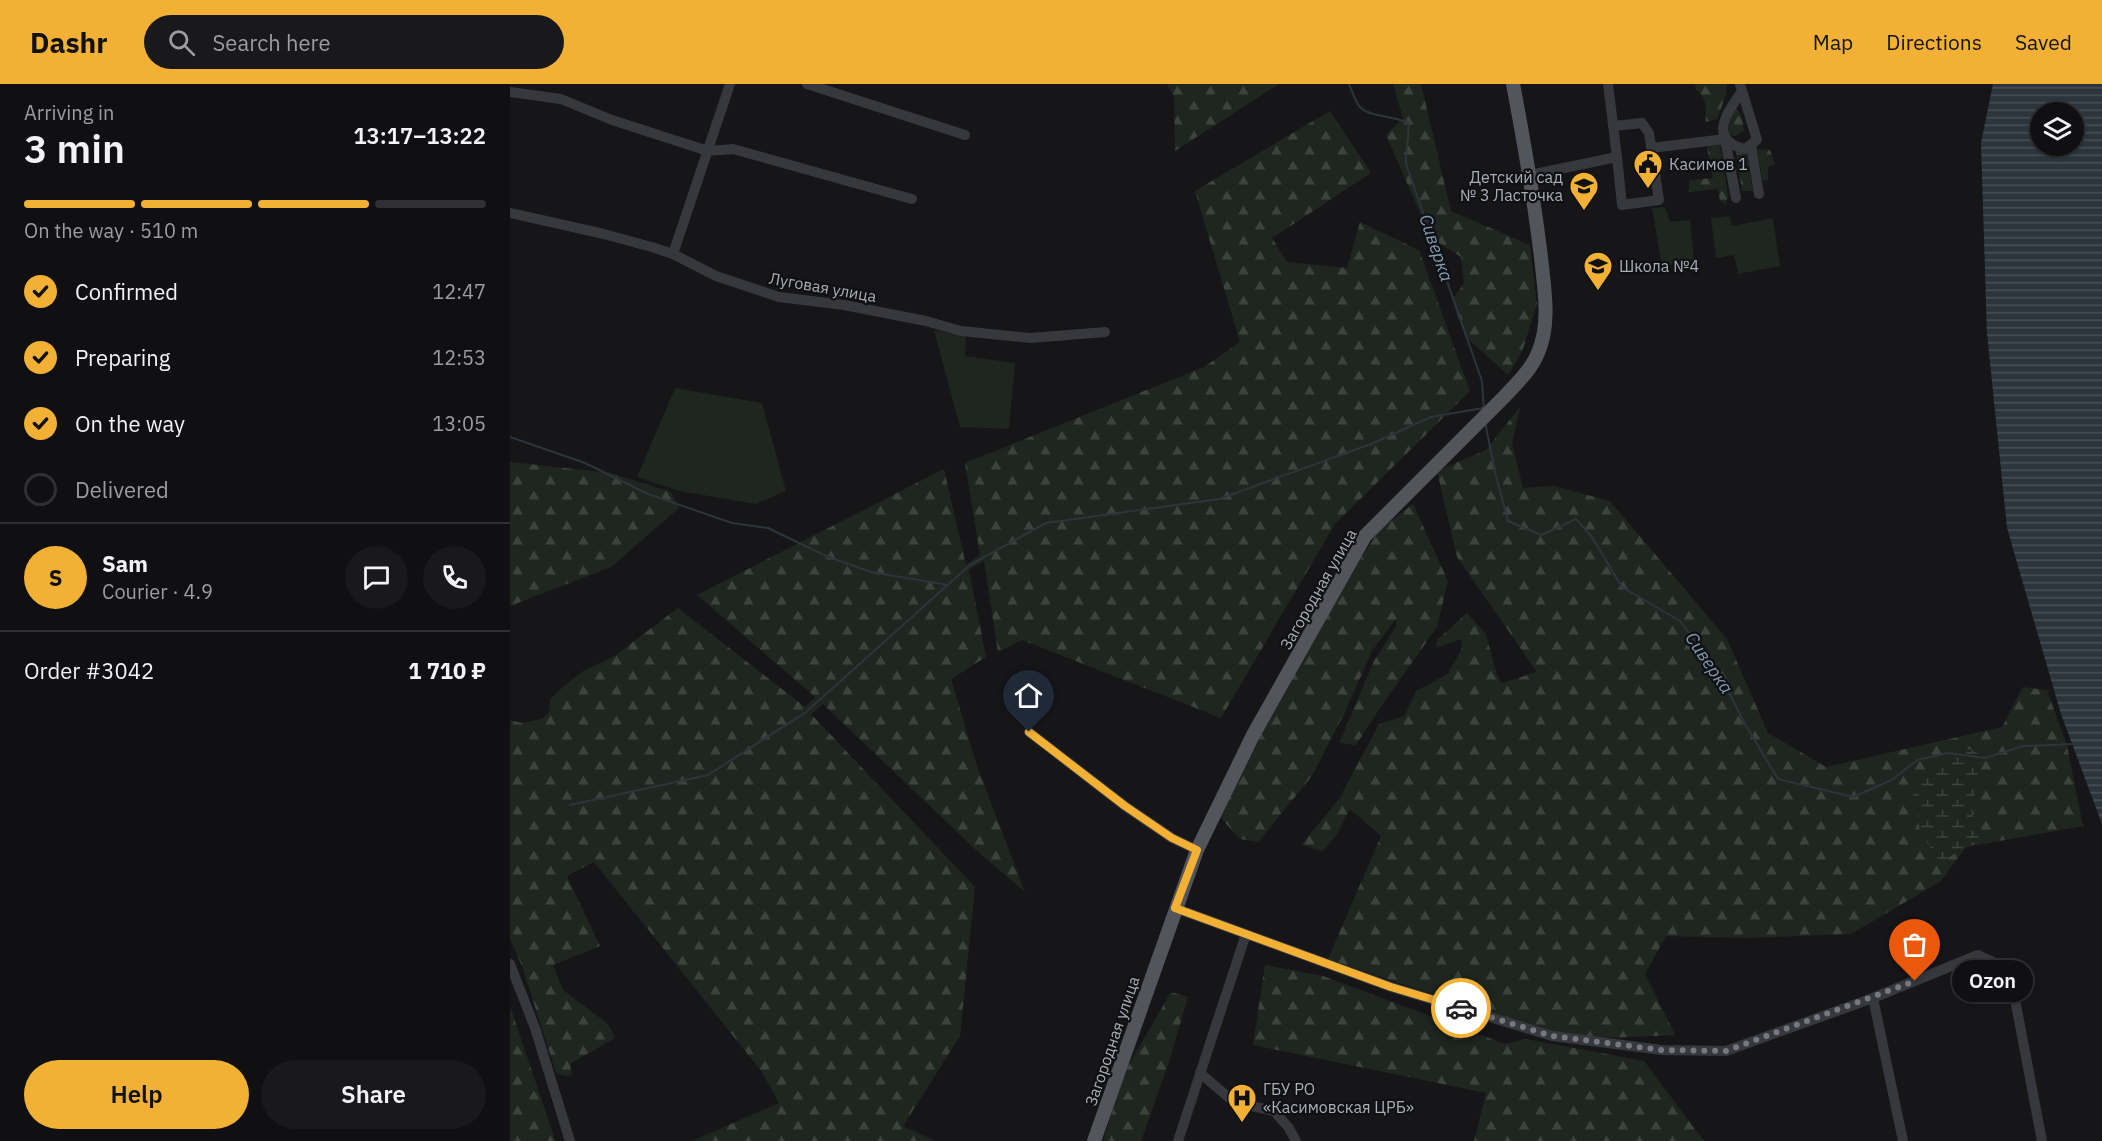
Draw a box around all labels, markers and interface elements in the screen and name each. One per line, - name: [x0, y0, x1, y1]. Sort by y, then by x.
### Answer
- search box: [144, 15, 564, 69]
- text: Dashr: [30, 24, 108, 61]
- icon: search: [165, 26, 198, 59]
- text: Search here: [213, 28, 331, 57]
- text: Map: [1813, 28, 1853, 56]
- text: Directions: [1886, 28, 1982, 56]
- text: Saved: [2015, 28, 2072, 56]
- text: Arriving in: [24, 99, 114, 126]
- map controls: [2030, 102, 2084, 156]
- button: layers: [2030, 102, 2084, 156]
- text: 13:17–13:22: [353, 121, 486, 150]
- text: 3 min: [24, 123, 125, 174]
- public building icon: Касимов 1: [1632, 148, 1664, 190]
- place label: Касимов 1: [1669, 154, 1748, 174]
- place label: Детский сад № 3 Ласточка: [1460, 167, 1563, 205]
- school or university icon: Детский сад № 3 Ласточка: [1568, 170, 1600, 212]
- water label: Сиверка: [1414, 211, 1459, 285]
- text: On the way · 510 m: [24, 217, 198, 244]
- school or university icon: Школа №4: [1582, 250, 1614, 292]
- place label: Школа №4: [1619, 256, 1699, 276]
- street label: Луговая улица: [768, 268, 879, 306]
- icon: check: [24, 275, 57, 308]
- text: Confirmed: [75, 277, 178, 306]
- text: 12:47: [432, 278, 486, 305]
- icon: check: [24, 341, 57, 374]
- text: Preparing: [75, 343, 170, 372]
- text: 12:53: [432, 344, 486, 371]
- icon: check: [24, 407, 57, 440]
- text: On the way: [75, 409, 185, 438]
- text: 13:05: [432, 410, 486, 437]
- text: Delivered: [75, 475, 169, 504]
- street label: Загородная улица: [1275, 525, 1361, 653]
- button: chat: [345, 546, 408, 609]
- button: phone: [423, 546, 486, 609]
- text: Sam: [102, 549, 148, 578]
- text: S: [49, 563, 62, 592]
- text: Courier · 4.9: [102, 578, 213, 605]
- water label: Сиверка: [1680, 627, 1738, 698]
- text: Order #3042: [24, 656, 154, 685]
- text: 1 710 ₽: [408, 656, 486, 685]
- pin: [1003, 670, 1054, 732]
- icon: home: [1012, 679, 1045, 712]
- pin: [1889, 919, 1940, 981]
- icon: bag: [1898, 928, 1931, 961]
- callout: Ozon: [1951, 960, 2032, 1002]
- text: Ozon: [1969, 967, 2016, 994]
- street label: Загородная улица: [1080, 973, 1144, 1109]
- courier: [1431, 978, 1491, 1038]
- icon: car: [1445, 992, 1478, 1025]
- button: Help: [24, 1060, 249, 1129]
- button: Share: [261, 1060, 486, 1129]
- place label: ГБУ РО «Касимовская ЦРБ»: [1263, 1079, 1414, 1117]
- hospital icon: ГБУ РО «Касимовская ЦРБ»: [1226, 1082, 1258, 1124]

